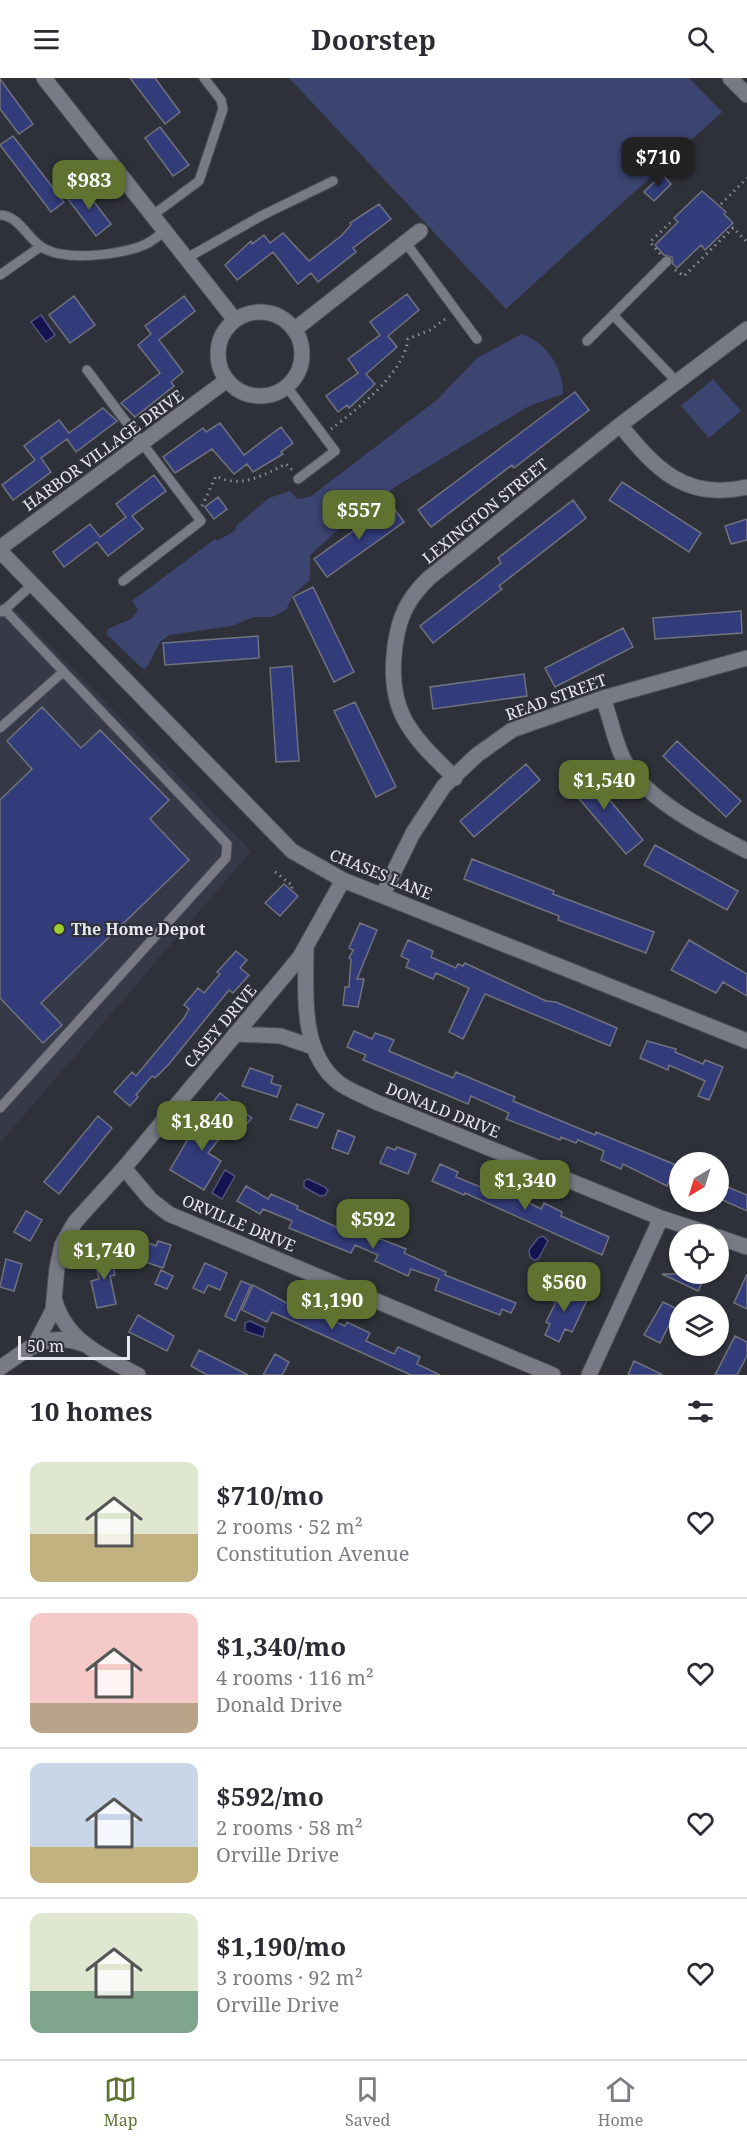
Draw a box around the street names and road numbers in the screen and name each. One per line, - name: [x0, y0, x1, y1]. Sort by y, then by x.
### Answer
- street label: HARBOR VILLAGE DRIVE: [18, 384, 188, 516]
- street label: LEXINGTON STREET: [418, 453, 553, 569]
- street label: READ STREET: [502, 668, 610, 725]
- street label: CHASES LANE: [326, 843, 436, 905]
- street label: CASEY DRIVE: [179, 980, 261, 1072]
- street label: DONALD DRIVE: [383, 1077, 503, 1143]
- street label: ORVILLE DRIVE: [179, 1189, 299, 1257]

